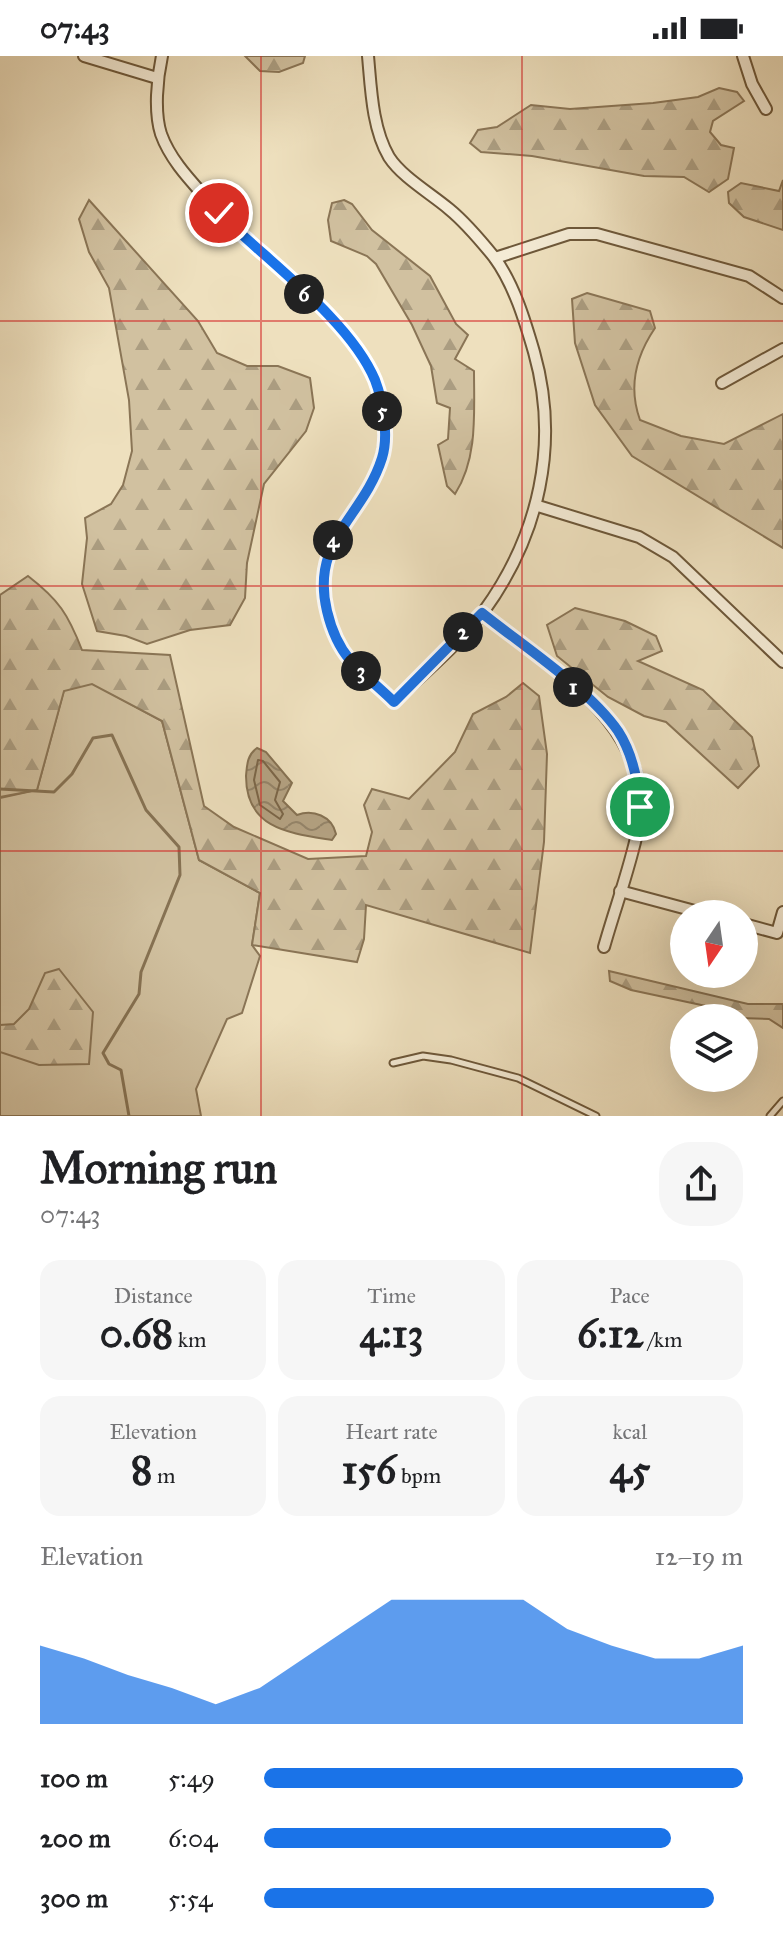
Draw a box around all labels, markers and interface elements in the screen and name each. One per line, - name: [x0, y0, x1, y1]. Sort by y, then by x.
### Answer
- text: 07:43: [40, 10, 110, 46]
- pin: [185, 179, 253, 247]
- icon: check: [197, 191, 241, 235]
- pin: 6: [284, 274, 324, 314]
- text: 6: [298, 280, 310, 307]
- pin: 5: [362, 391, 402, 431]
- text: 5: [377, 397, 387, 424]
- pin: 4: [313, 520, 353, 560]
- text: 4: [327, 526, 339, 553]
- pin: 2: [443, 612, 483, 652]
- text: 2: [458, 618, 468, 645]
- pin: 3: [341, 651, 381, 691]
- text: 3: [357, 657, 365, 684]
- pin: 1: [553, 667, 593, 707]
- text: 1: [569, 673, 577, 700]
- pin: [606, 773, 674, 841]
- icon: arrive: [618, 785, 662, 829]
- north arrow: [670, 900, 758, 988]
- map controls: [670, 900, 758, 1092]
- button: layers: [670, 1004, 758, 1092]
- text: Morning run: [40, 1141, 277, 1195]
- button: share: [659, 1142, 743, 1226]
- text: 07:43: [40, 1198, 100, 1230]
- text: Distance: [114, 1282, 193, 1309]
- text: Time: [367, 1282, 416, 1309]
- text: Pace: [610, 1282, 650, 1309]
- text: 0.68: [100, 1309, 173, 1358]
- text: 4:13: [359, 1309, 424, 1358]
- text: 6:12: [577, 1309, 643, 1358]
- text: km: [173, 1326, 207, 1353]
- text: /km: [643, 1326, 683, 1353]
- text: Elevation: [109, 1418, 197, 1445]
- text: Heart rate: [345, 1418, 438, 1445]
- text: kcal: [613, 1418, 647, 1445]
- text: 8: [131, 1445, 152, 1494]
- text: 156: [342, 1445, 396, 1494]
- text: 45: [609, 1445, 650, 1494]
- text: m: [152, 1462, 175, 1489]
- text: bpm: [396, 1462, 441, 1489]
- text: Elevation: [40, 1540, 143, 1572]
- text: 12–19 m: [655, 1540, 743, 1572]
- text: 100 m: [40, 1762, 108, 1794]
- text: 5:49: [168, 1762, 215, 1794]
- text: 200 m: [40, 1822, 111, 1854]
- text: 6:04: [168, 1822, 218, 1854]
- text: 300 m: [40, 1882, 108, 1914]
- text: 5:54: [168, 1882, 213, 1914]

